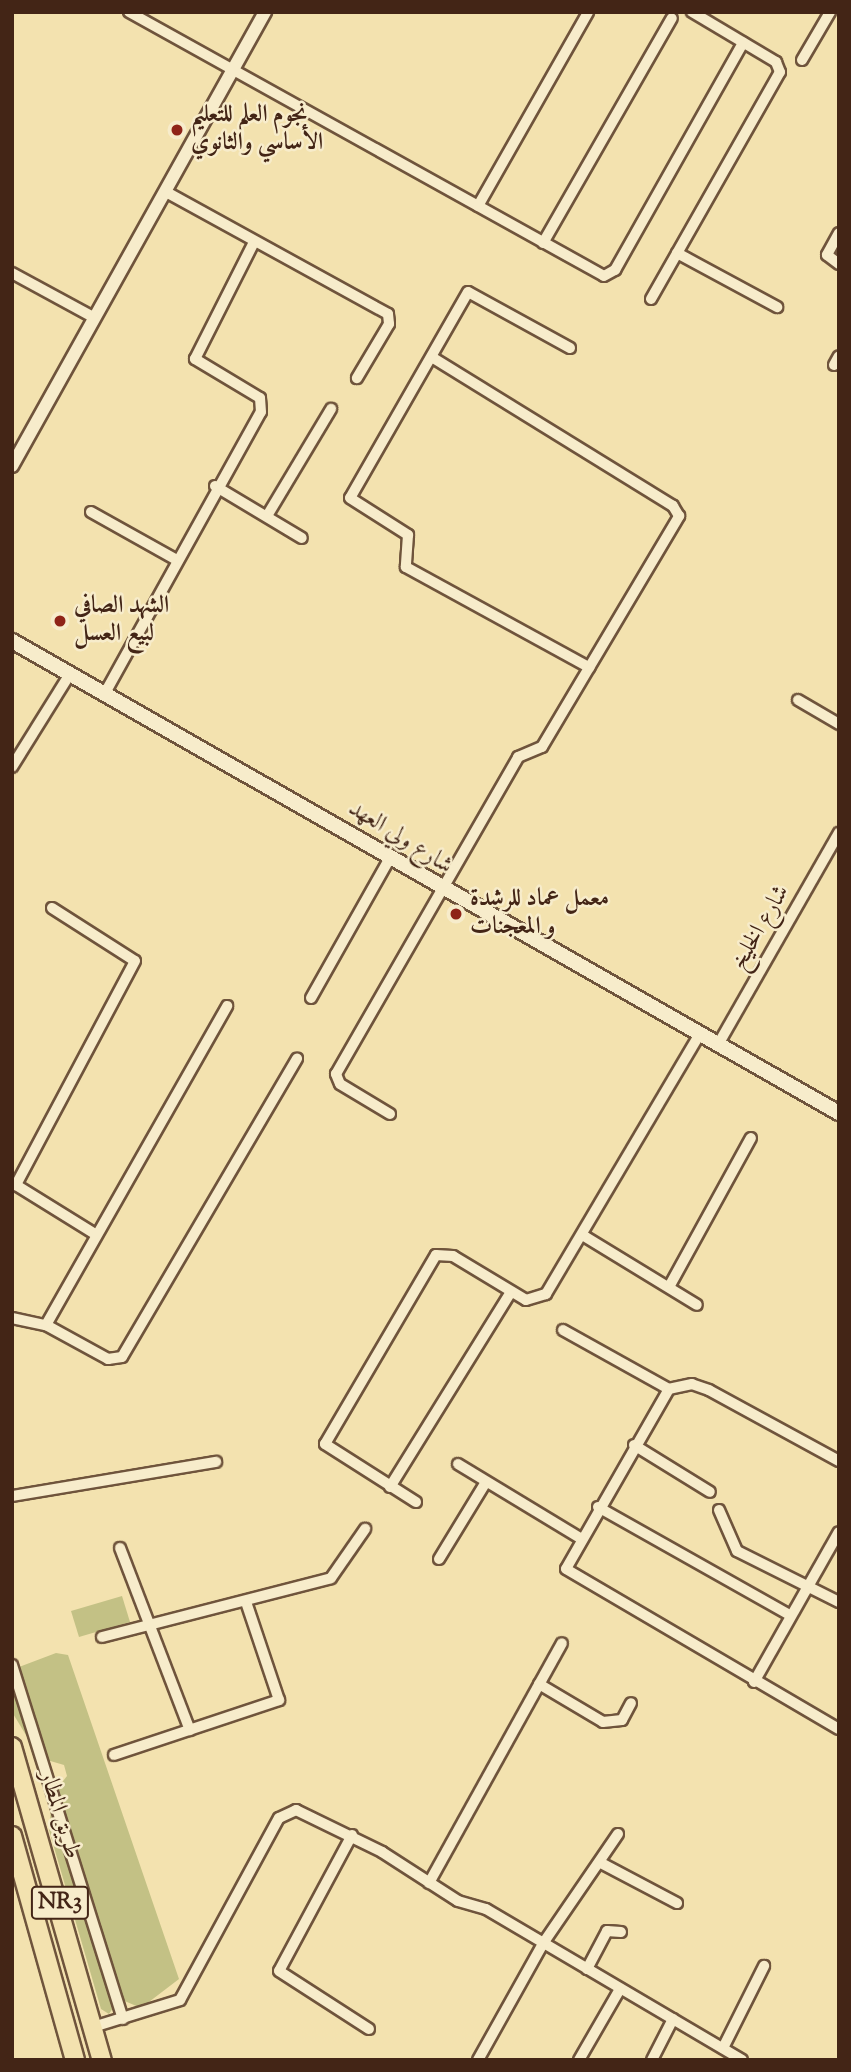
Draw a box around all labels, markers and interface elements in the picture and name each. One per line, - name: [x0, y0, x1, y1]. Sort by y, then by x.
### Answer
- place label: نجوم العلم للتعليم الأساسي والثانوي: [191, 102, 323, 158]
- marker: نجوم العلم للتعليم الأساسي والثانوي: [169, 122, 185, 138]
- place label: الشهد الصافي لبيع العسل: [74, 593, 169, 649]
- marker: الشهد الصافي لبيع العسل: [52, 613, 68, 629]
- street label: شارع ولي العهد: [343, 795, 457, 881]
- street label: شارع الخليخ: [725, 881, 797, 975]
- place label: معمل عماد للرشدة و المعجنات: [470, 886, 609, 942]
- marker: معمل عماد للرشدة و المعجنات: [448, 906, 464, 922]
- street label: طريق المطار: [32, 1767, 86, 1863]
- road number: NR3: [30, 1884, 90, 1922]

